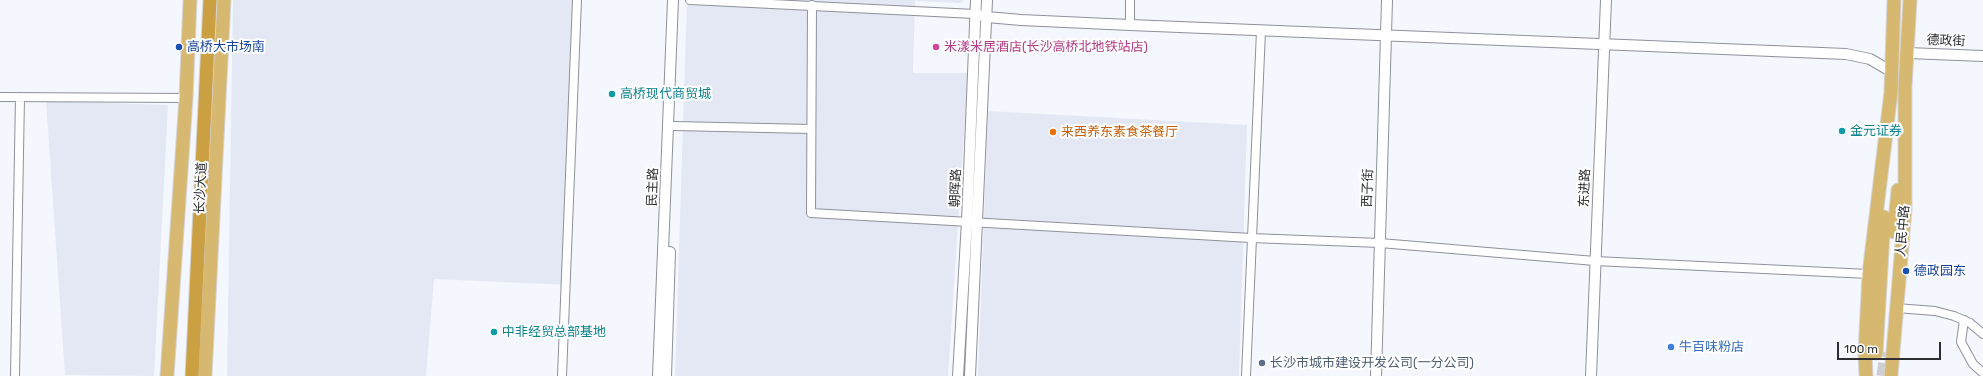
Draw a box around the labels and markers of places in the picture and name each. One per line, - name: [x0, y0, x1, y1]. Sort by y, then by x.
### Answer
- place label: 高桥大市场南: [187, 39, 265, 55]
- place label: 米漾米居酒店(长沙高桥北地铁站店): [944, 39, 1148, 55]
- marker: 高桥大市场南: [174, 42, 184, 52]
- marker: 米漾米居酒店(长沙高桥北地铁站店): [931, 42, 941, 52]
- place label: 高桥现代商贸城: [620, 86, 711, 102]
- marker: 高桥现代商贸城: [607, 89, 617, 99]
- place label: 金元证券: [1850, 123, 1902, 139]
- place label: 来西养东素食茶餐厅: [1061, 124, 1178, 140]
- marker: 金元证券: [1837, 126, 1847, 136]
- marker: 来西养东素食茶餐厅: [1048, 127, 1058, 137]
- place label: 德政园东: [1914, 263, 1966, 279]
- marker: 德政园东: [1901, 266, 1911, 276]
- place label: 中非经贸总部基地: [502, 324, 606, 340]
- marker: 中非经贸总部基地: [489, 327, 499, 337]
- place label: 牛百味粉店: [1679, 339, 1744, 355]
- marker: 牛百味粉店: [1666, 342, 1676, 352]
- place label: 长沙市城市建设开发公司(一分公司): [1270, 355, 1474, 371]
- marker: 长沙市城市建设开发公司(一分公司): [1257, 358, 1267, 368]

